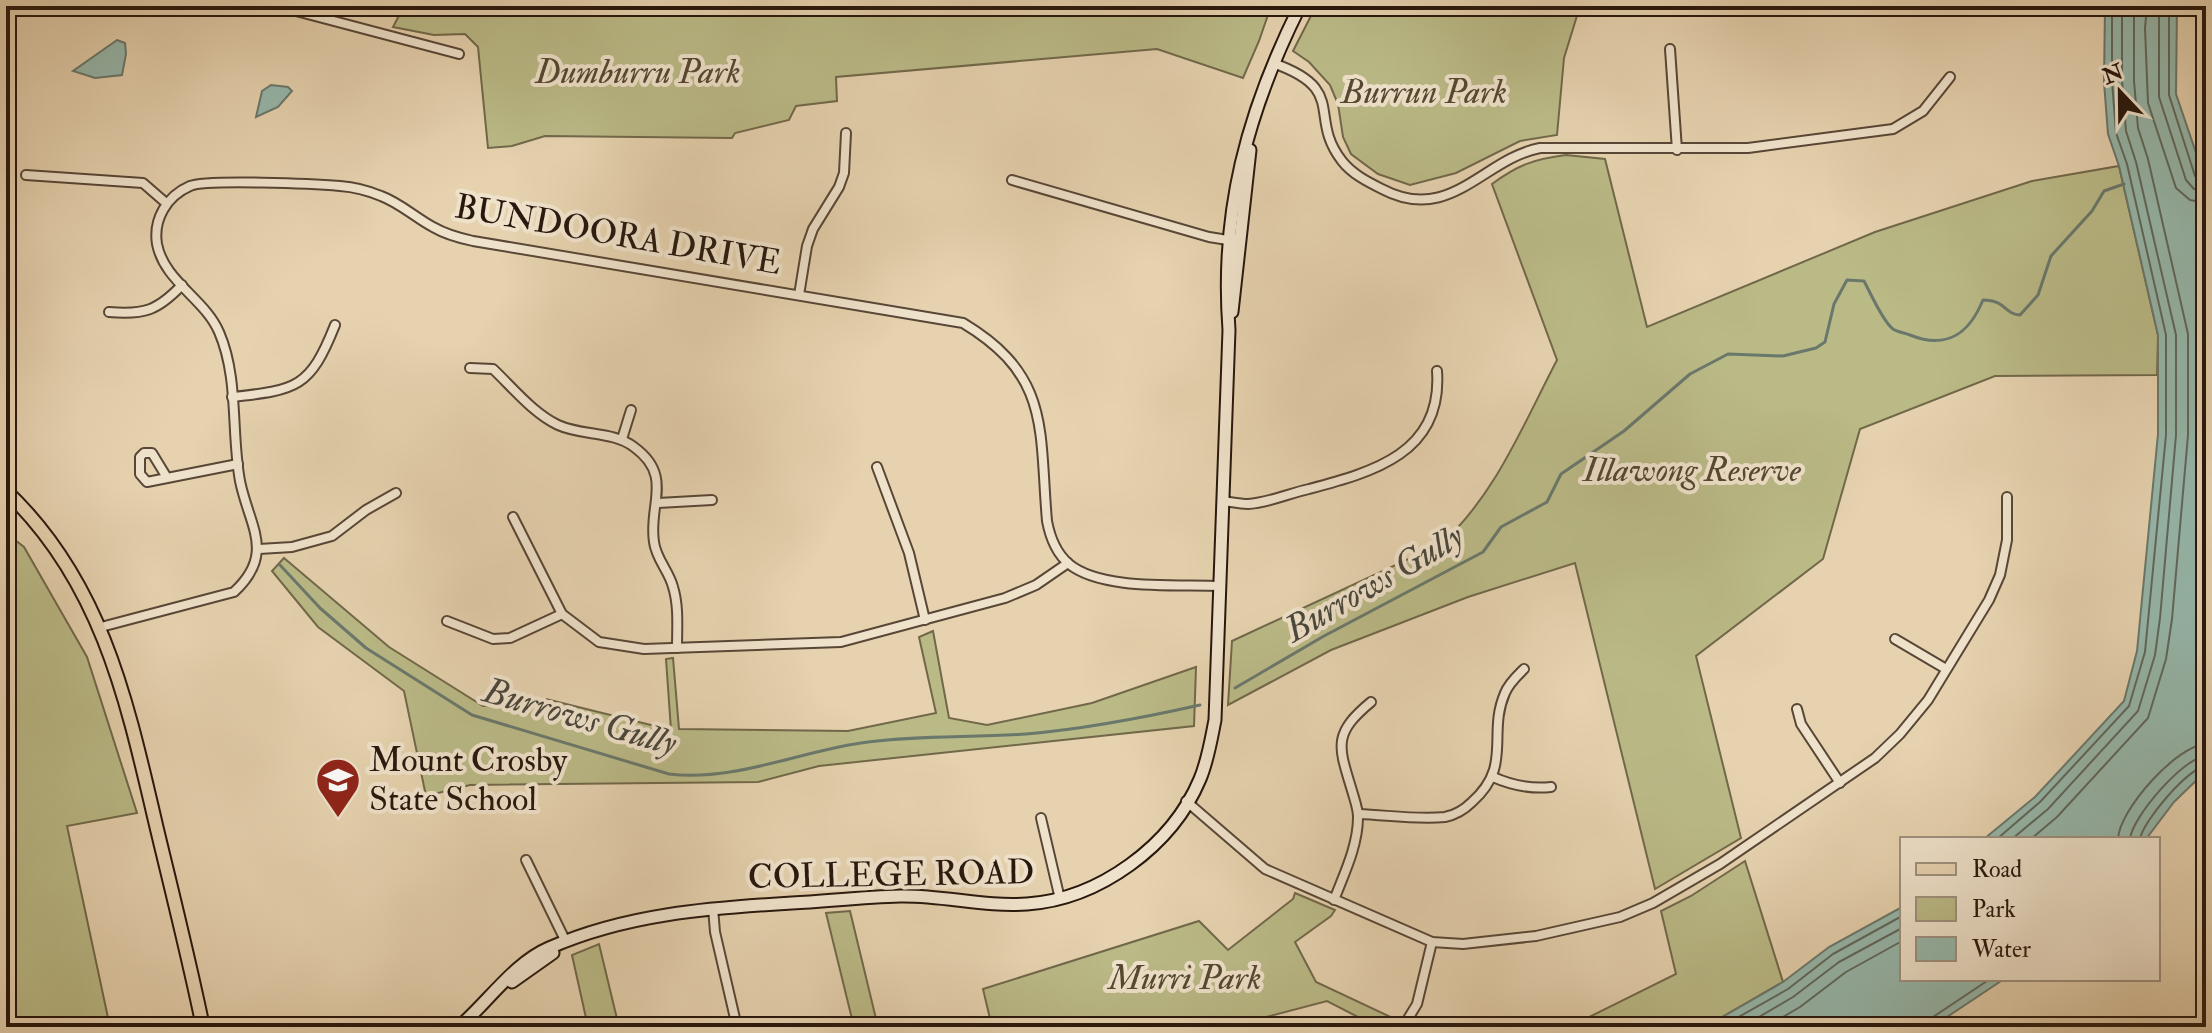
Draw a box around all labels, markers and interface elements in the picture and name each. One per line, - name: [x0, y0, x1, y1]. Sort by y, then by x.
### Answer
- park label: Dumburru Park: [534, 51, 741, 94]
- north arrow: [2080, 52, 2160, 132]
- text: N: [2098, 58, 2128, 91]
- park label: Burrun Park: [1339, 71, 1507, 114]
- street label: BUNDOORA DRIVE: [452, 185, 784, 285]
- park label: Illawong Reserve: [1581, 449, 1802, 492]
- water label: Burrows Gully: [1275, 513, 1472, 653]
- water label: Burrows Gully: [476, 667, 683, 766]
- place label: Mount Crosby State School: [369, 739, 568, 821]
- school or university icon: Mount Crosby State School: [314, 756, 362, 819]
- legend: [1900, 837, 2160, 981]
- street label: COLLEGE ROAD: [747, 851, 1035, 899]
- text: Road: [1972, 854, 2022, 885]
- text: Park: [1972, 894, 2016, 925]
- text: Water: [1971, 934, 2031, 965]
- park label: Murri Park: [1107, 957, 1261, 1000]

